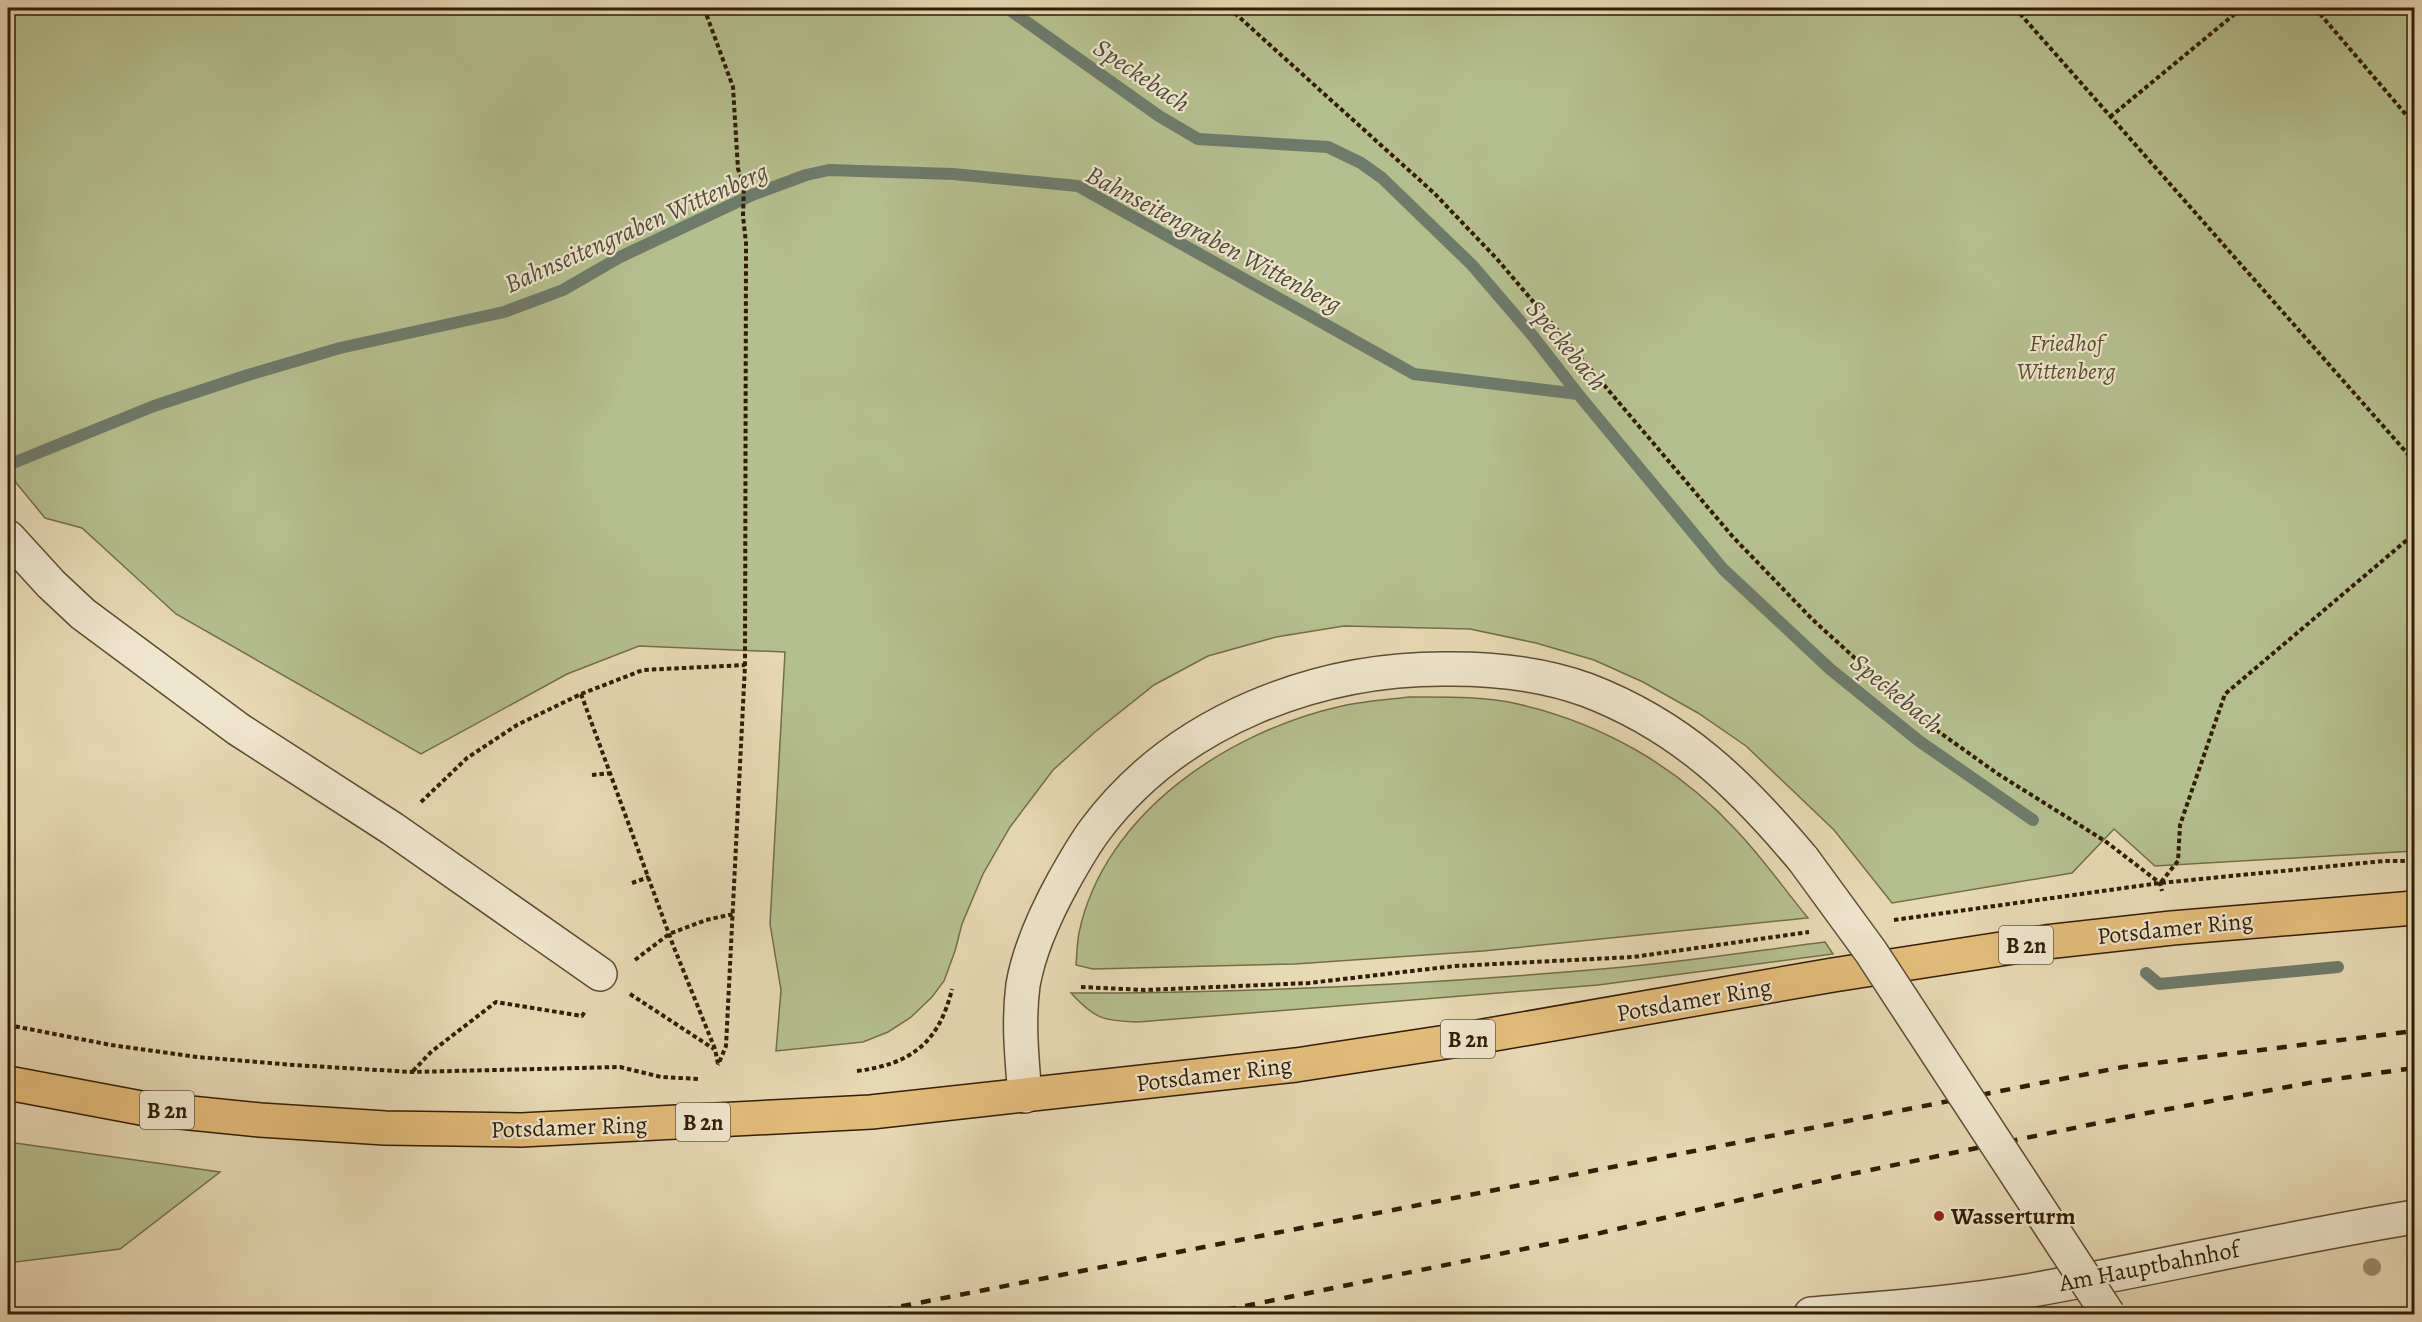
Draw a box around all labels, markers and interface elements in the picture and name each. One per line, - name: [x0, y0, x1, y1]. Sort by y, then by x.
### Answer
- water label: Speckebach: [1087, 30, 1197, 121]
- water label: Bahnseitengraben Wittenberg: [499, 153, 774, 301]
- water label: Bahnseitengraben Wittenberg: [1080, 157, 1348, 322]
- water label: Speckebach: [1518, 292, 1615, 398]
- park label: Friedhof Wittenberg: [2016, 327, 2116, 387]
- water label: Speckebach: [1843, 645, 1950, 741]
- street label: Potsdamer Ring: [2095, 904, 2255, 952]
- road number: B 2n: [1999, 926, 2053, 964]
- street label: Potsdamer Ring: [1614, 971, 1774, 1029]
- road number: B 2n: [1441, 1020, 1495, 1058]
- street label: Potsdamer Ring: [1134, 1049, 1294, 1099]
- road number: B 2n: [140, 1091, 194, 1129]
- road number: B 2n: [676, 1103, 730, 1141]
- street label: Potsdamer Ring: [490, 1108, 648, 1146]
- place label: Wasserturm: [1950, 1200, 2076, 1232]
- marker: Wasserturm: [1932, 1209, 1946, 1223]
- street label: Am Hauptbahnhof: [2055, 1232, 2245, 1299]

